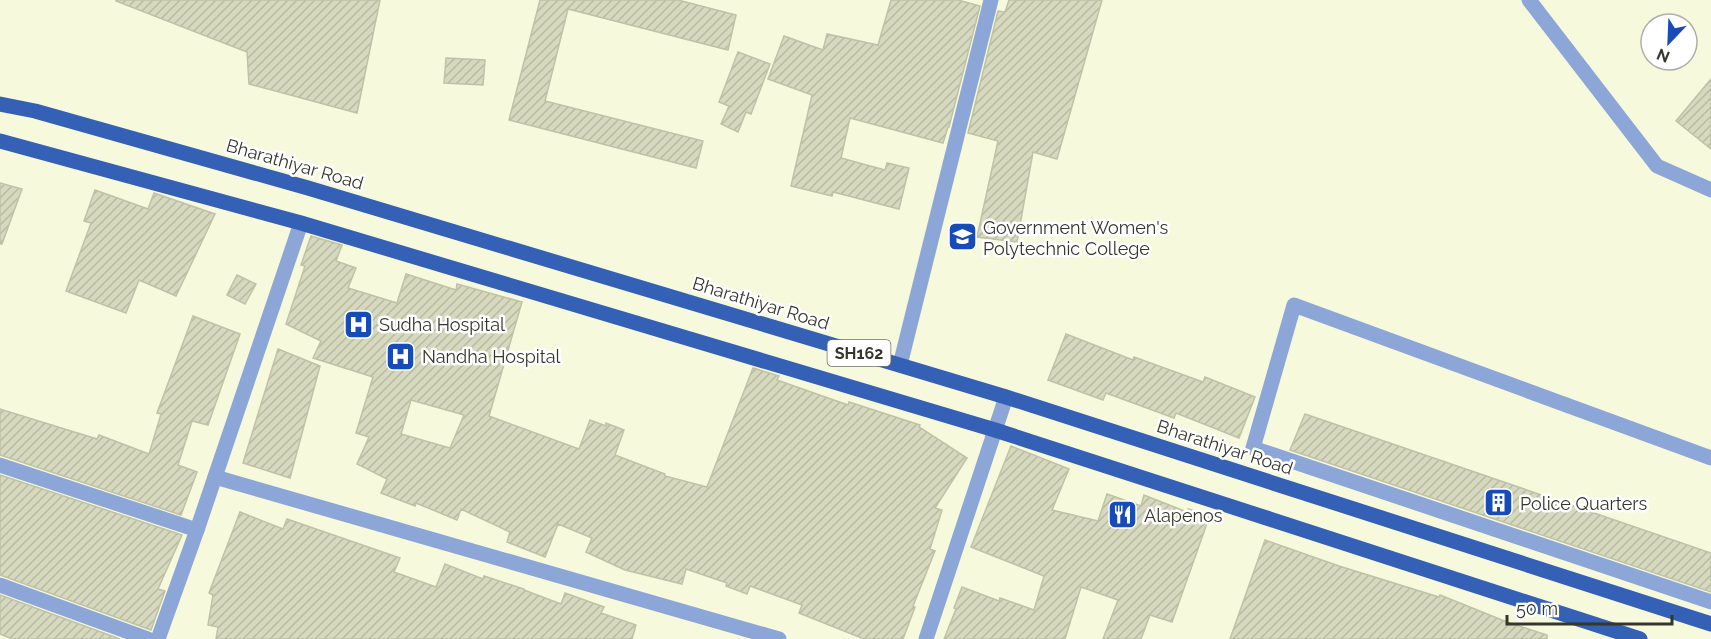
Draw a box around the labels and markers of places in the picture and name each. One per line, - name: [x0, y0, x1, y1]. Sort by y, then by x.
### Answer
- place label: Government Women's Polytechnic College: [983, 217, 1169, 259]
- school or university icon: Government Women's Polytechnic College: [946, 221, 978, 253]
- hospital icon: Sudha Hospital: [342, 308, 374, 340]
- place label: Sudha Hospital: [379, 314, 505, 335]
- hospital icon: Nandha Hospital: [385, 340, 417, 372]
- place label: Nandha Hospital: [422, 346, 561, 367]
- building icon: Police Quarters: [1483, 487, 1515, 519]
- place label: Police Quarters: [1520, 493, 1648, 514]
- restaurant icon: Alapenos: [1107, 499, 1139, 531]
- place label: Alapenos: [1144, 505, 1223, 526]

